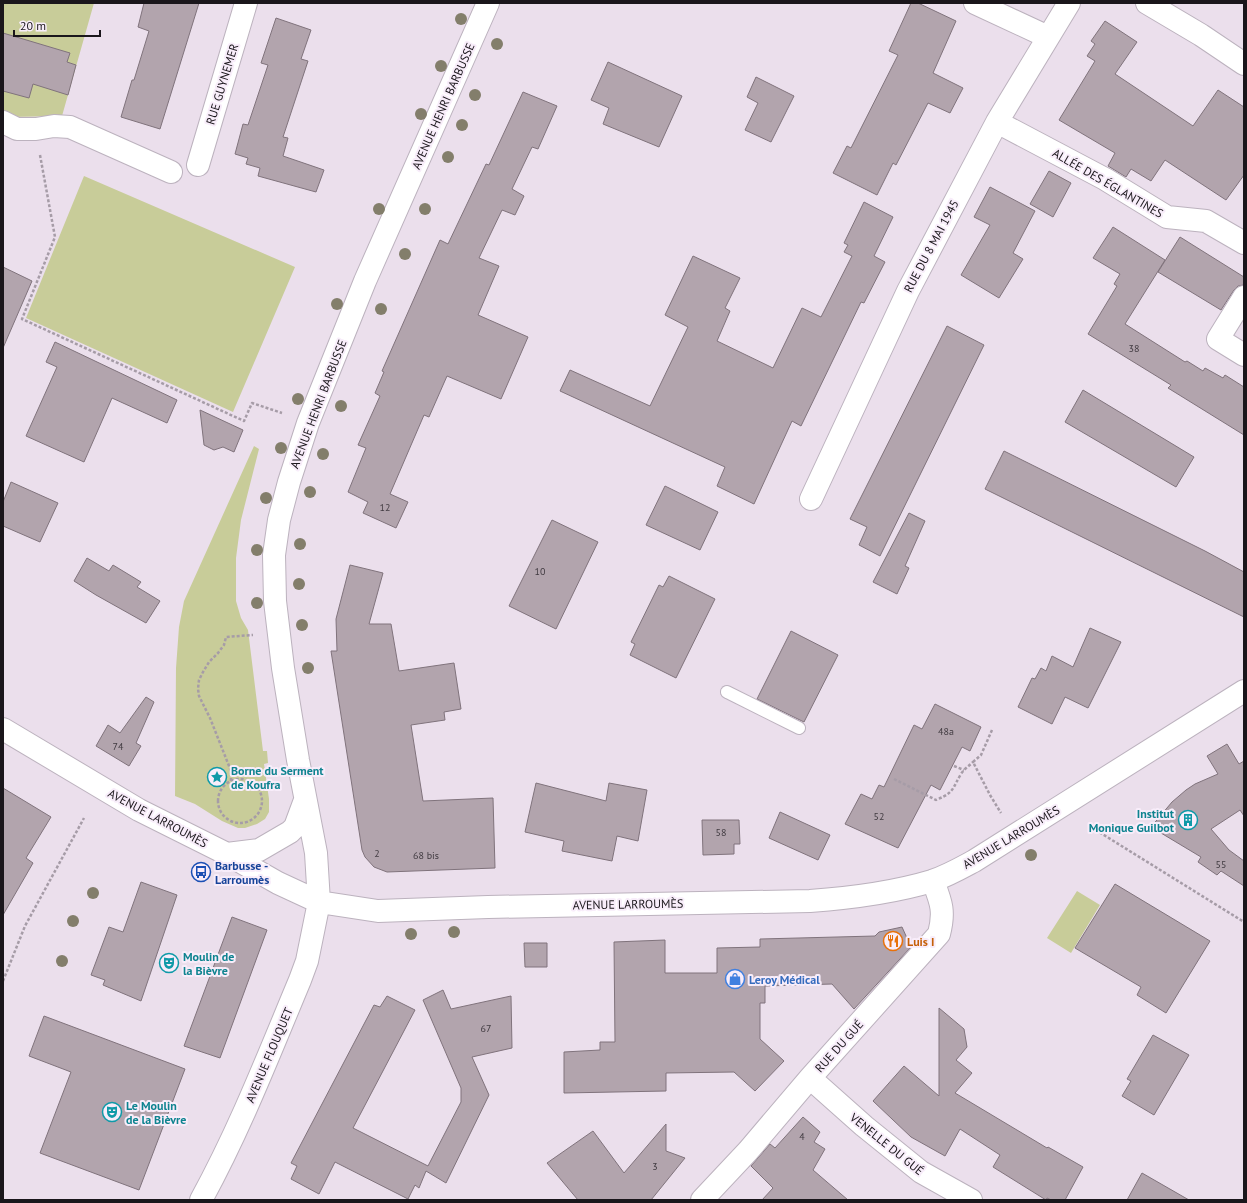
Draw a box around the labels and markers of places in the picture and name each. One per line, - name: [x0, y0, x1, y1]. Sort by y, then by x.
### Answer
- place label: Borne du Serment de Koufra: [231, 763, 324, 792]
- place icon: Borne du Serment de Koufra: [206, 766, 228, 788]
- place label: Institut Monique Guilbot: [1089, 806, 1175, 835]
- building icon: Institut Monique Guilbot: [1177, 809, 1199, 831]
- place label: Barbusse - Larroumès: [215, 858, 269, 887]
- bus stop icon: Barbusse - Larroumès: [190, 861, 212, 883]
- restaurant icon: Luis I: [882, 930, 904, 952]
- place label: Luis I: [907, 934, 934, 949]
- place label: Moulin de la Bièvre: [183, 949, 234, 978]
- theatre icon: Moulin de la Bièvre: [158, 952, 180, 974]
- shop icon: Leroy Médical: [724, 968, 746, 990]
- place label: Leroy Médical: [749, 972, 820, 987]
- place label: Le Moulin de la Bièvre: [126, 1098, 186, 1127]
- theatre icon: Le Moulin de la Bièvre: [101, 1101, 123, 1123]

